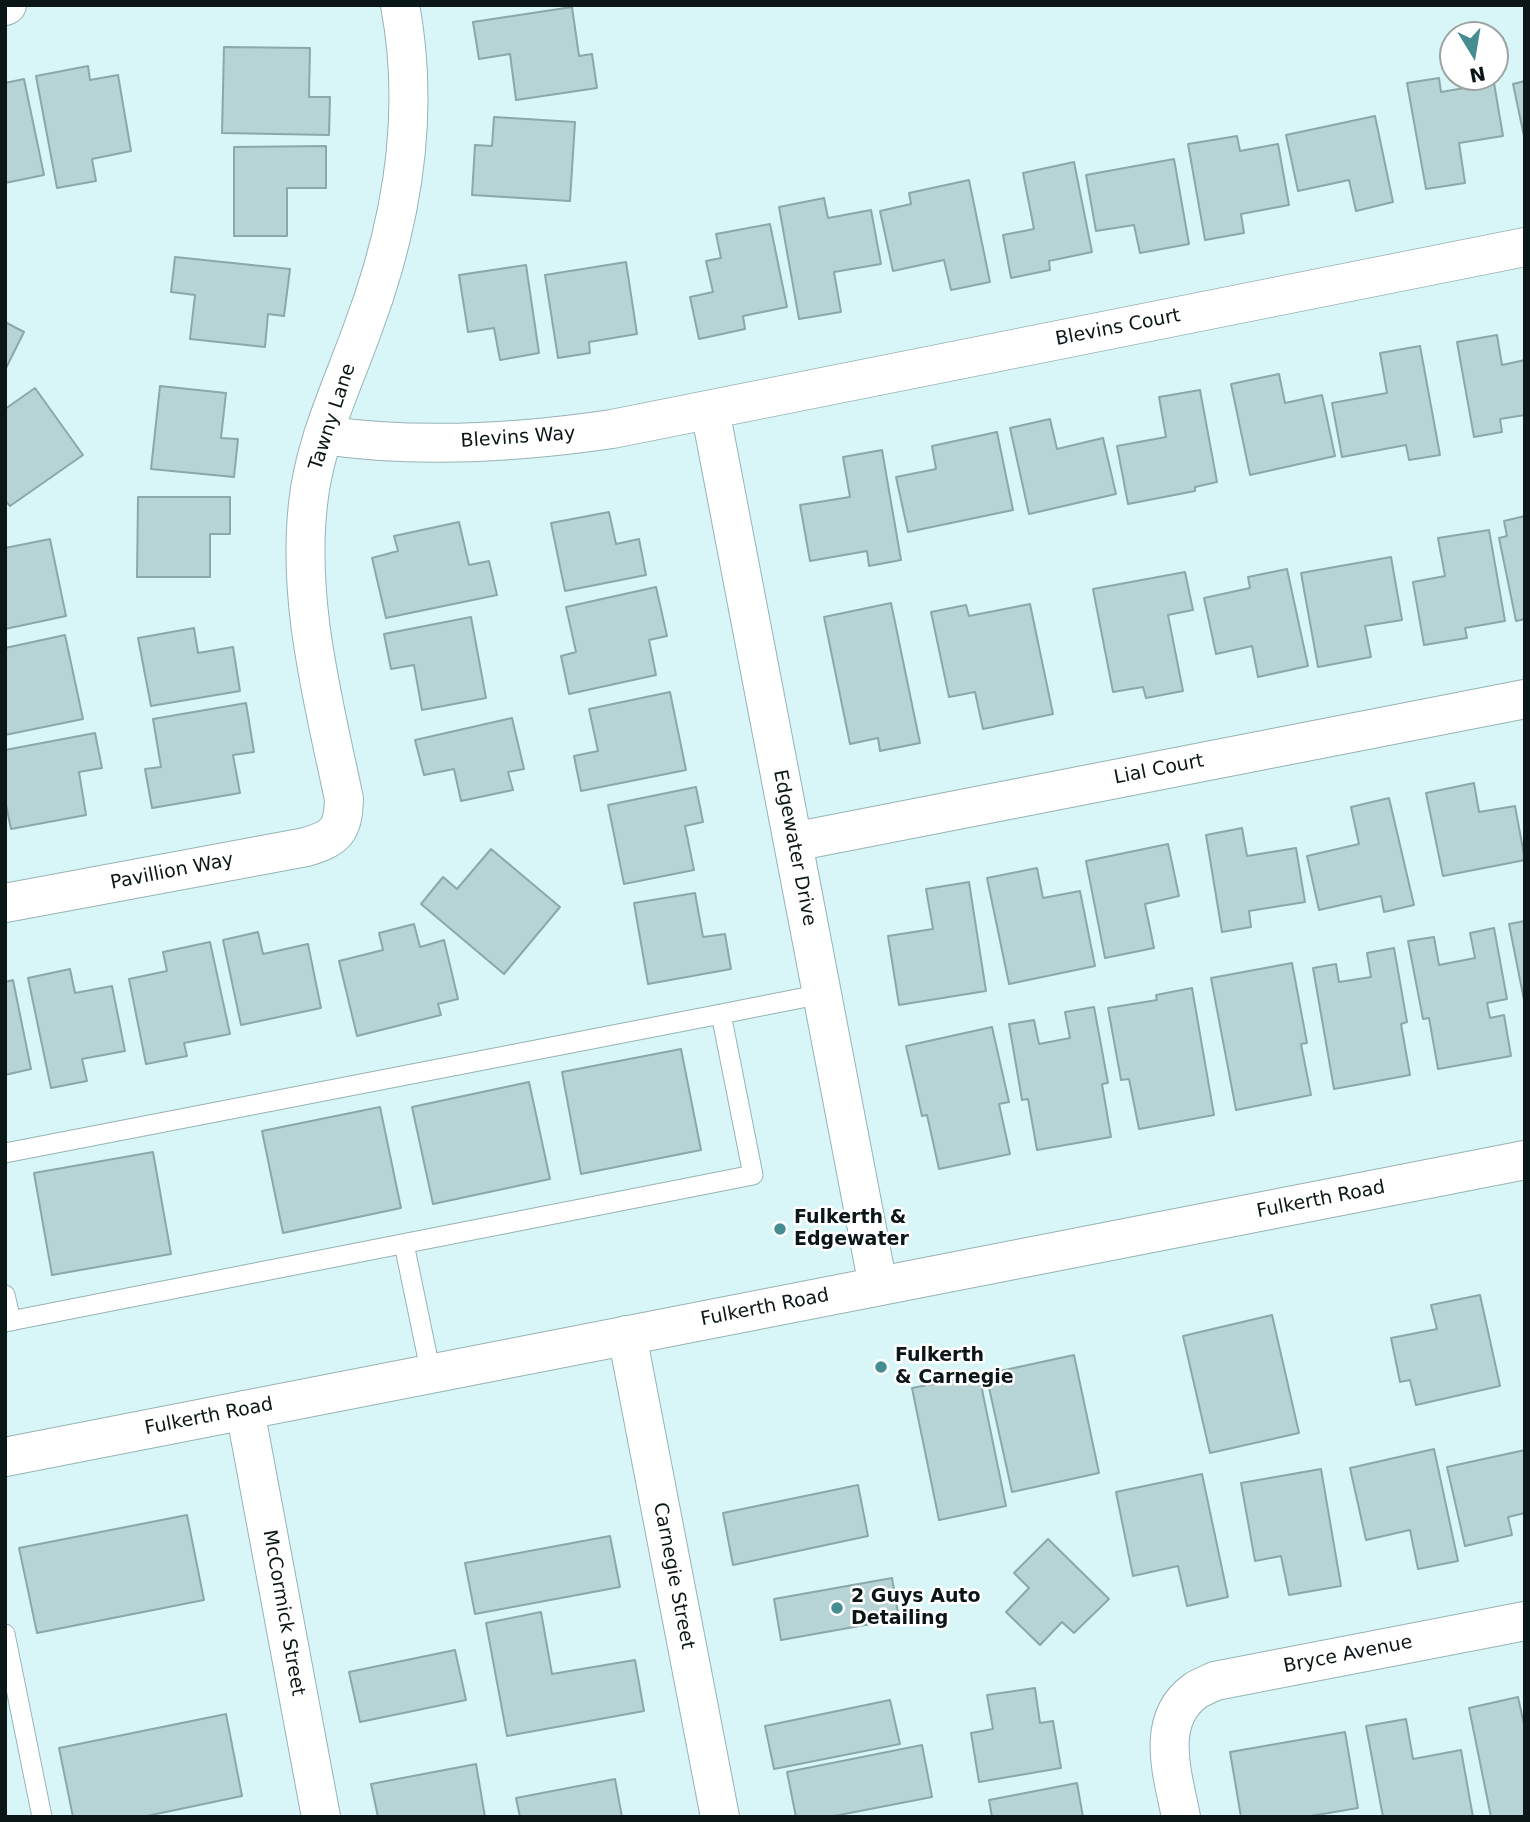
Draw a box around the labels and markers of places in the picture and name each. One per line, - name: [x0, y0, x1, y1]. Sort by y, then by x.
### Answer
- place label: Fulkerth & Edgewater: [794, 1207, 909, 1251]
- marker: Fulkerth & Edgewater: [772, 1221, 788, 1237]
- place label: Fulkerth & Carnegie: [895, 1345, 1014, 1389]
- marker: Fulkerth & Carnegie: [873, 1359, 889, 1375]
- place label: 2 Guys Auto Detailing: [851, 1586, 981, 1630]
- marker: 2 Guys Auto Detailing: [829, 1600, 845, 1616]

